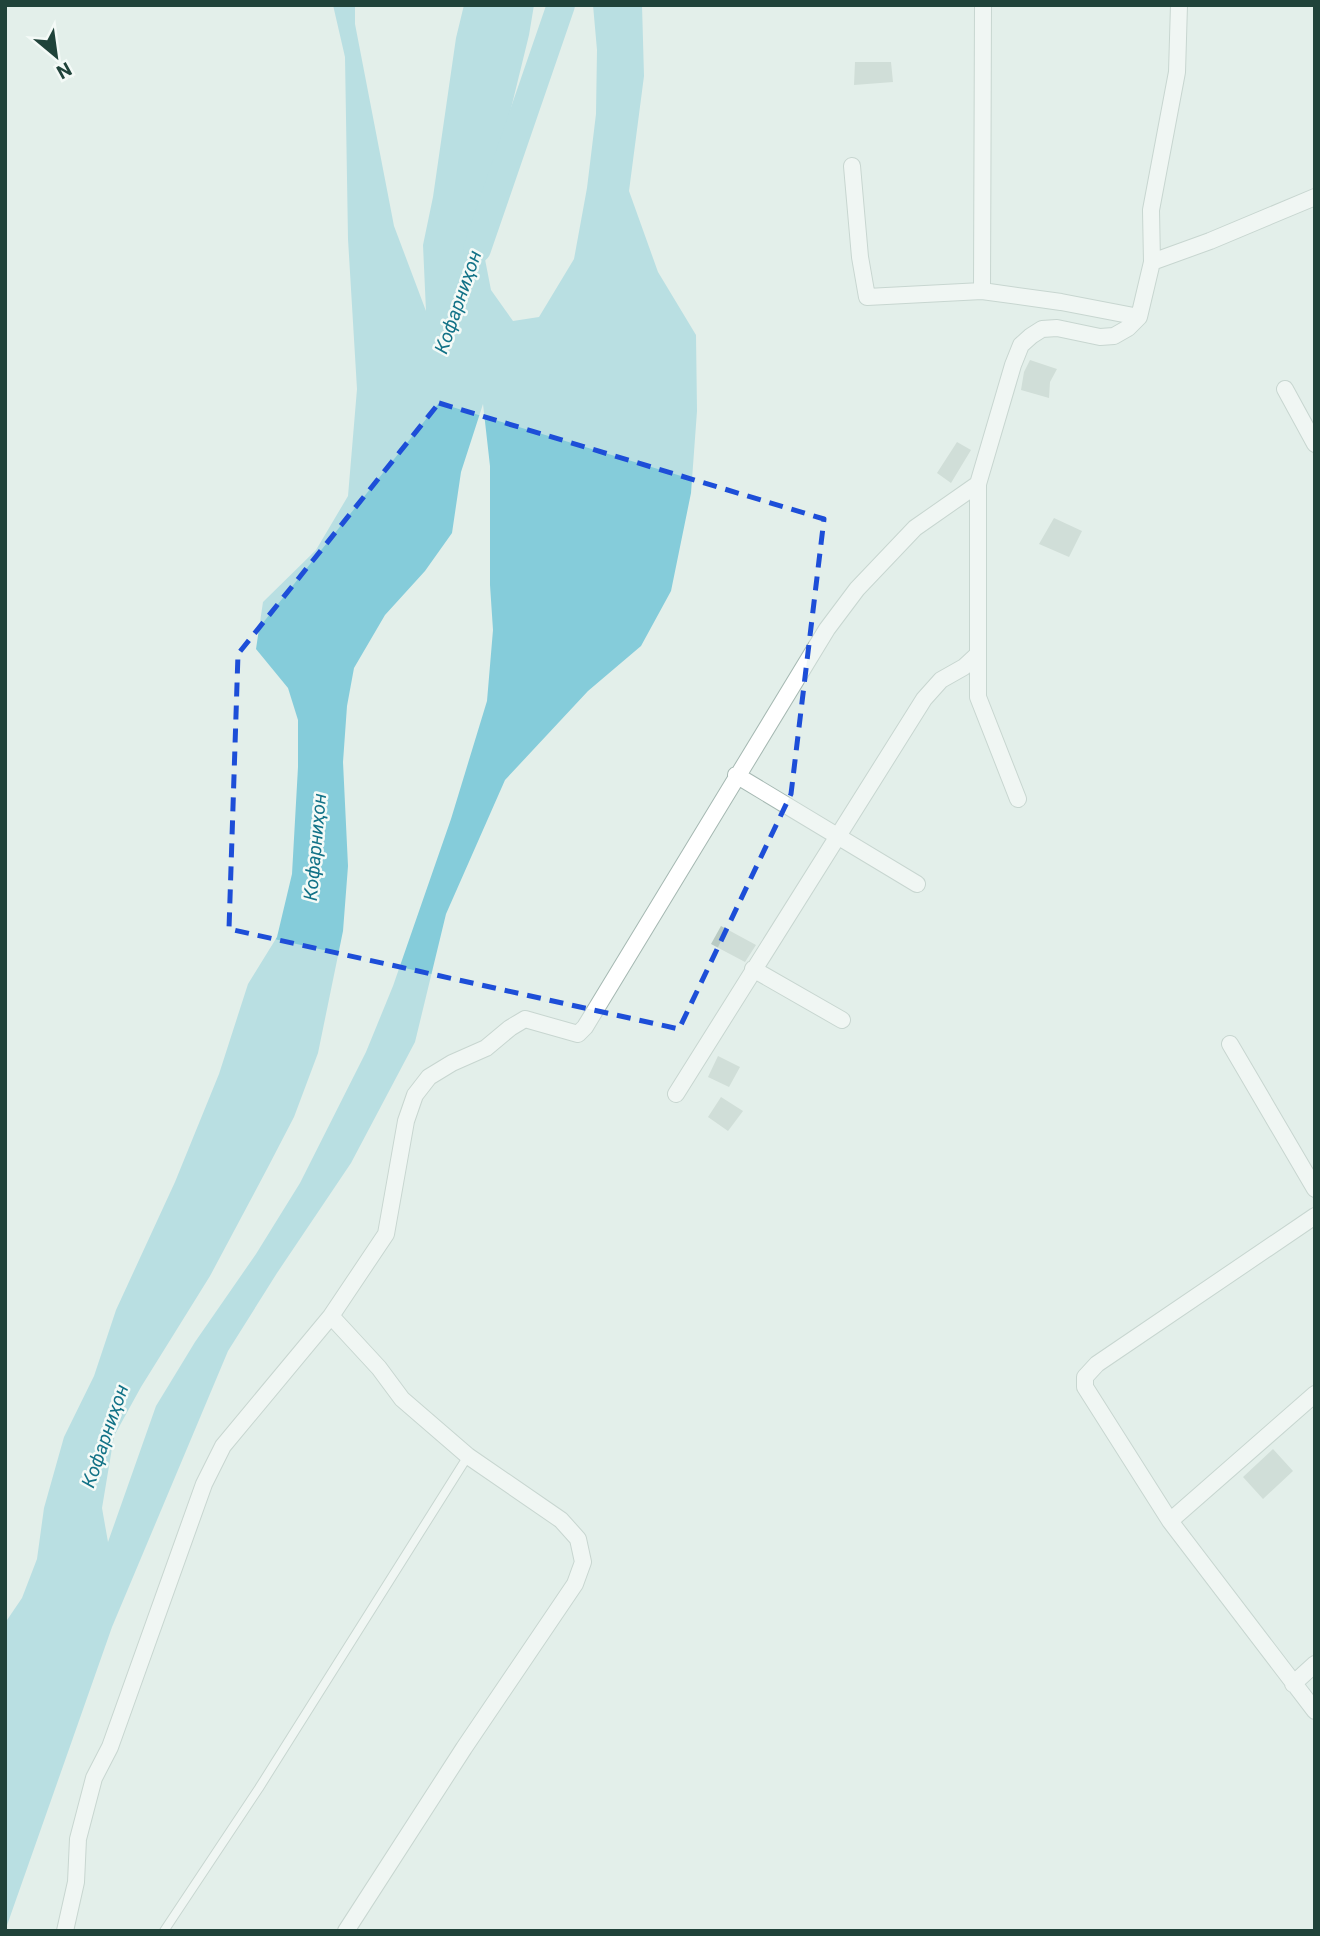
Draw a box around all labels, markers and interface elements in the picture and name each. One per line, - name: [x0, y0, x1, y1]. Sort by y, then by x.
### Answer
- north arrow: [21, 21, 91, 91]
- text: N: [53, 57, 75, 84]
- water label: Кофарниҳон: [430, 247, 487, 357]
- water label: Кофарниҳон: [299, 792, 331, 902]
- water label: Кофарниҳон: [77, 1381, 134, 1491]

